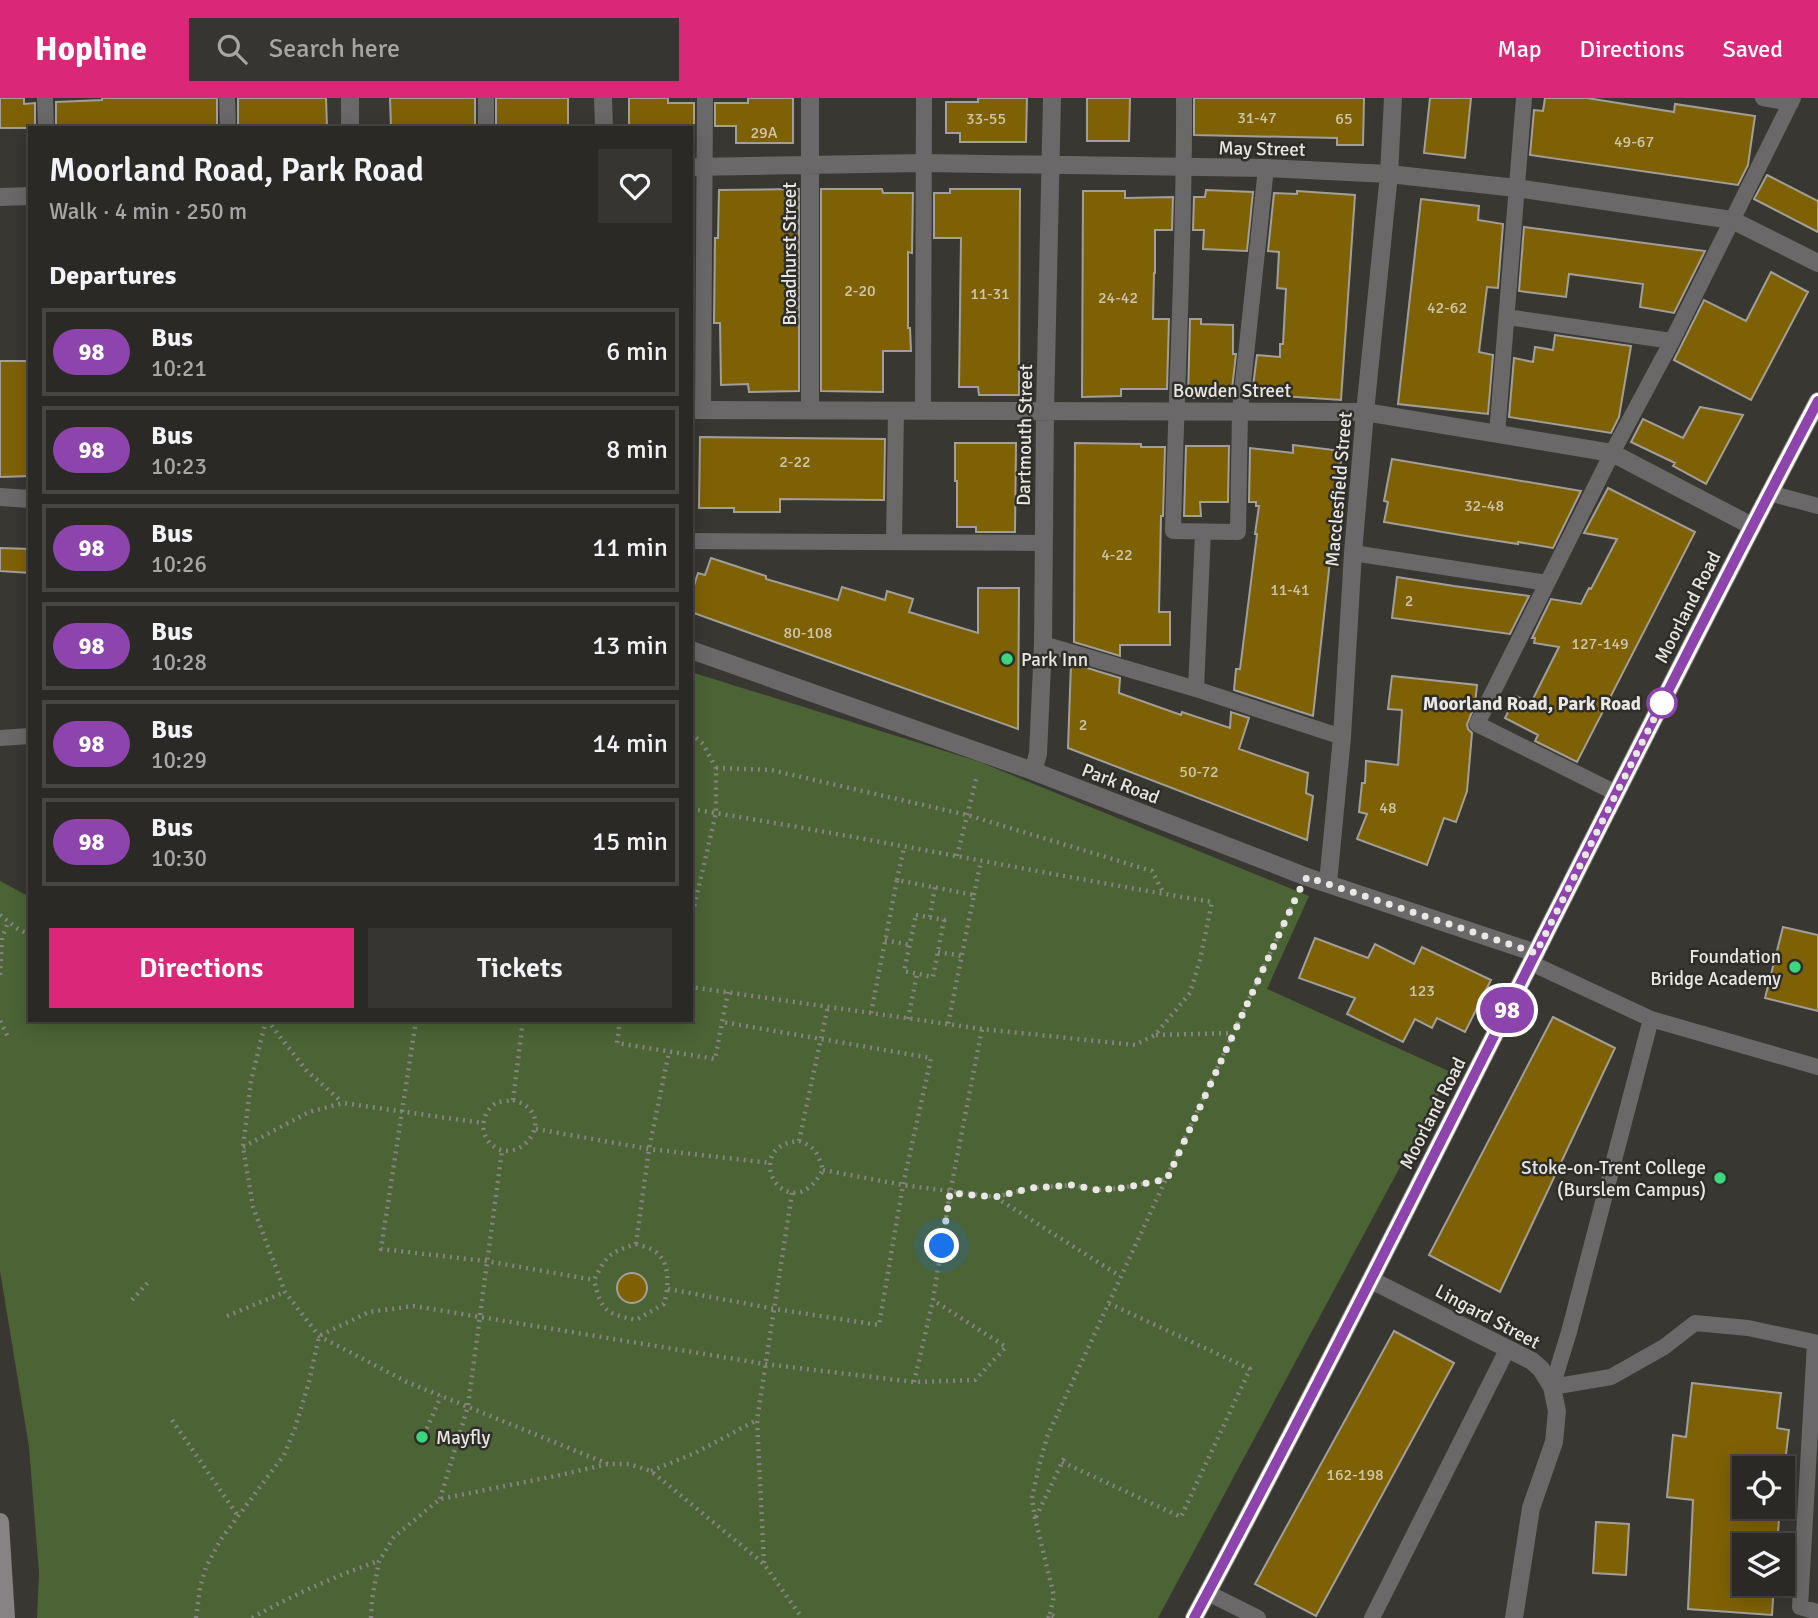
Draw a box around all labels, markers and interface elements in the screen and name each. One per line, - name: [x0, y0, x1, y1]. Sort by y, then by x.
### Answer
- search box: [189, 18, 679, 81]
- text: Hopline: [35, 29, 147, 70]
- icon: search: [213, 30, 251, 68]
- text: Search here: [269, 33, 400, 65]
- text: Map: [1497, 34, 1542, 64]
- text: Directions: [1580, 34, 1685, 64]
- text: Saved: [1723, 34, 1783, 64]
- house number: 31-47: [1237, 108, 1277, 128]
- house number: 33-55: [966, 109, 1006, 129]
- house number: 65: [1335, 109, 1353, 129]
- house number: 29A: [750, 123, 778, 143]
- house number: 49-67: [1614, 132, 1654, 152]
- street label: May Street: [1218, 136, 1306, 162]
- button: heart: [598, 149, 672, 223]
- text: Moorland Road, Park Road: [49, 150, 424, 191]
- street label: Broadhurst Street: [778, 182, 802, 326]
- text: Walk · 4 min · 250 m: [49, 197, 247, 226]
- text: Departures: [49, 260, 176, 292]
- house number: 2-20: [844, 281, 876, 301]
- house number: 11-31: [970, 284, 1010, 304]
- house number: 24-42: [1098, 288, 1138, 308]
- house number: 42-62: [1427, 298, 1467, 318]
- text: Bus: [151, 322, 193, 354]
- text: 6 min: [606, 336, 668, 368]
- text: 98: [79, 337, 104, 367]
- text: 10:21: [151, 354, 207, 383]
- street label: Dartmouth Street: [1012, 364, 1038, 506]
- street label: Bowden Street: [1173, 379, 1292, 403]
- street label: Macclesfield Street: [1320, 410, 1358, 568]
- text: Bus: [151, 420, 193, 452]
- text: 8 min: [606, 434, 668, 466]
- text: 98: [79, 435, 104, 465]
- text: 10:23: [151, 452, 207, 481]
- house number: 2-22: [779, 452, 811, 472]
- house number: 32-48: [1464, 496, 1504, 516]
- text: Bus: [151, 518, 193, 550]
- text: 11 min: [592, 532, 668, 564]
- text: 98: [79, 533, 104, 563]
- house number: 4-22: [1101, 545, 1133, 565]
- street label: Moorland Road: [1649, 547, 1726, 668]
- text: 10:26: [151, 550, 207, 579]
- house number: 11-41: [1270, 580, 1310, 600]
- house number: 2: [1405, 591, 1413, 611]
- text: Bus: [151, 616, 193, 648]
- house number: 80-108: [784, 623, 832, 643]
- text: 13 min: [592, 630, 668, 662]
- text: 98: [79, 631, 104, 661]
- house number: 127-149: [1571, 634, 1629, 654]
- text: 10:28: [151, 648, 207, 677]
- place label: Park Inn: [1021, 648, 1088, 672]
- marker: Park Inn: [999, 651, 1015, 667]
- marker: Moorland Road, Park Road: [1647, 688, 1677, 718]
- place label: Moorland Road, Park Road: [1423, 692, 1641, 716]
- text: Bus: [151, 714, 193, 746]
- house number: 2: [1079, 715, 1087, 735]
- text: 14 min: [592, 728, 668, 760]
- text: 98: [79, 729, 104, 759]
- text: 10:29: [151, 746, 207, 775]
- street label: Park Road: [1078, 758, 1163, 810]
- house number: 50-72: [1179, 762, 1219, 782]
- house number: 48: [1379, 798, 1397, 818]
- text: Bus: [151, 812, 193, 844]
- text: 15 min: [592, 826, 668, 858]
- text: 98: [79, 827, 104, 857]
- text: 10:30: [151, 844, 207, 873]
- button: Directions: [49, 928, 354, 1008]
- button: Tickets: [368, 928, 672, 1008]
- place label: Foundation Bridge Academy: [1650, 945, 1781, 991]
- marker: Foundation Bridge Academy: [1787, 959, 1803, 975]
- house number: 123: [1409, 981, 1435, 1001]
- line badge: 98: [1476, 987, 1538, 1033]
- text: 98: [1494, 995, 1520, 1025]
- street label: Moorland Road: [1394, 1053, 1471, 1174]
- place label: Stoke-on-Trent College (Burslem Campus): [1521, 1156, 1706, 1202]
- marker: Stoke-on-Trent College (Burslem Campus): [1712, 1170, 1728, 1186]
- your location: [924, 1228, 959, 1263]
- street label: Lingard Street: [1431, 1279, 1544, 1355]
- place label: Mayfly: [436, 1426, 490, 1450]
- marker: Mayfly: [414, 1429, 430, 1445]
- map controls: [1732, 1456, 1795, 1596]
- button: locate: [1732, 1456, 1795, 1519]
- house number: 162-198: [1326, 1465, 1384, 1485]
- button: layers: [1732, 1533, 1795, 1596]

